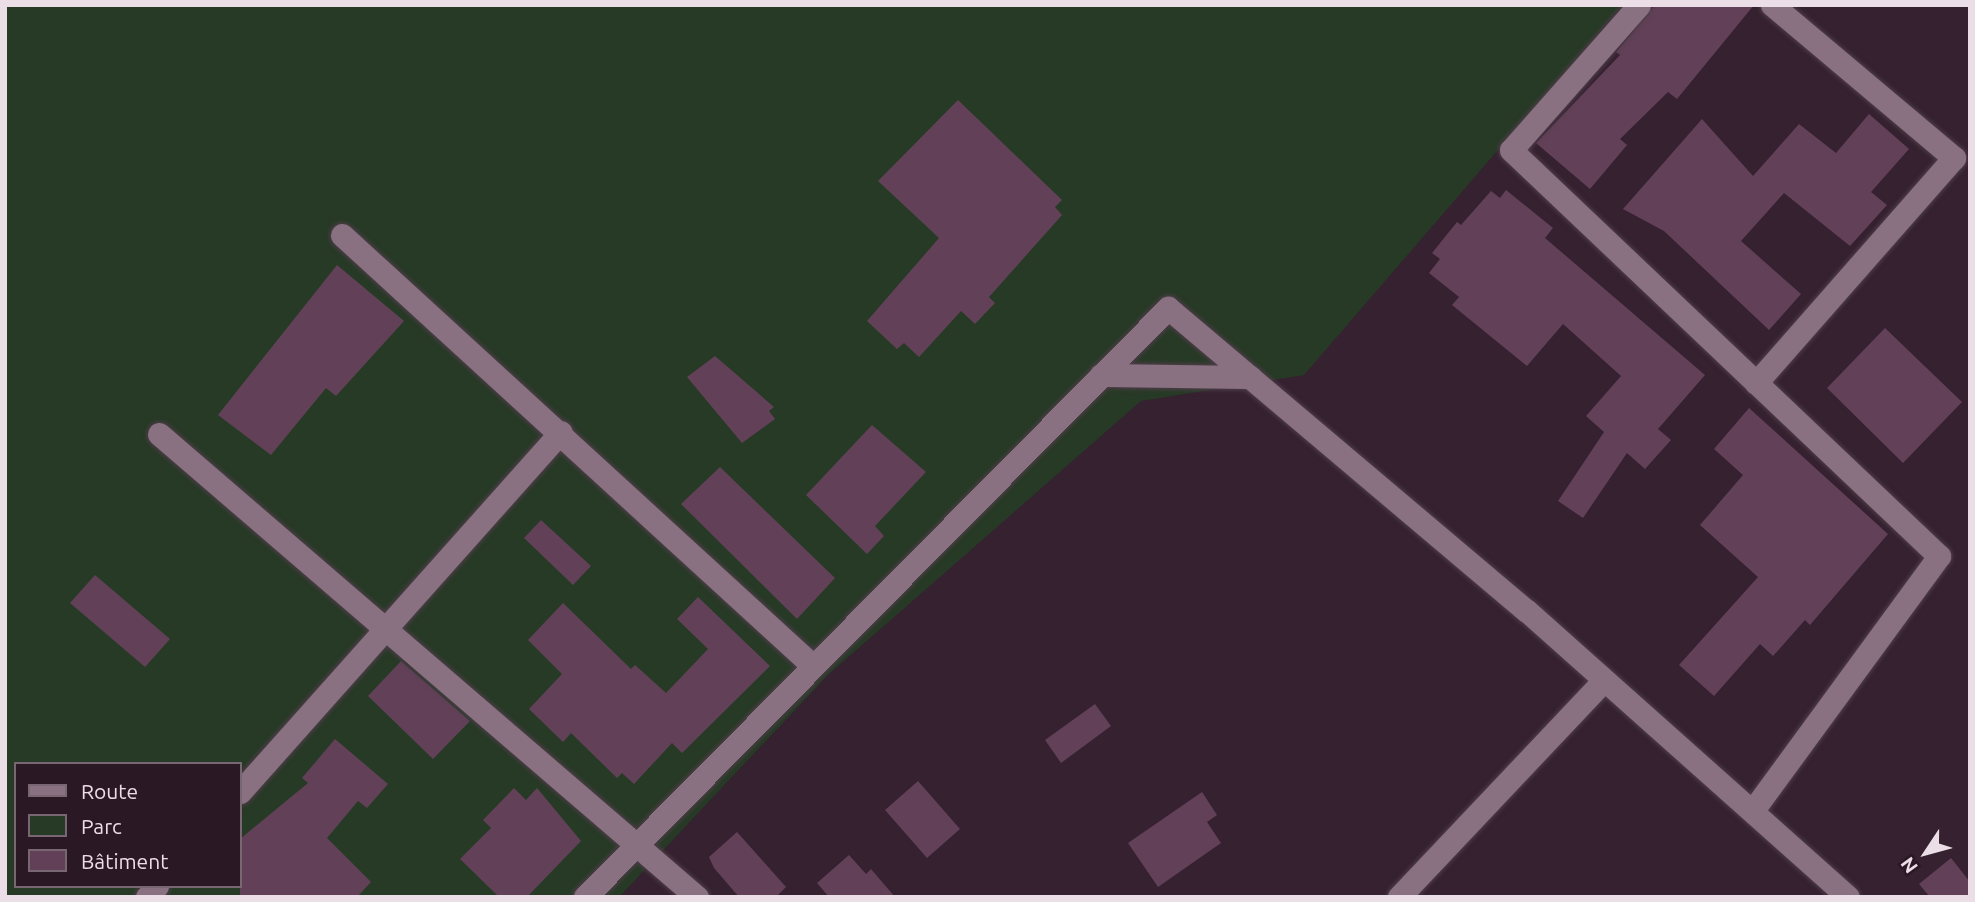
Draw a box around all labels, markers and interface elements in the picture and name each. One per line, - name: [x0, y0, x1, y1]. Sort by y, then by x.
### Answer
- legend: [14, 762, 242, 888]
- text: Route: [81, 779, 138, 803]
- text: Parc: [81, 814, 122, 838]
- north arrow: [1891, 818, 1961, 888]
- text: Bâtiment: [81, 849, 168, 873]
- text: N: [1896, 853, 1922, 878]

